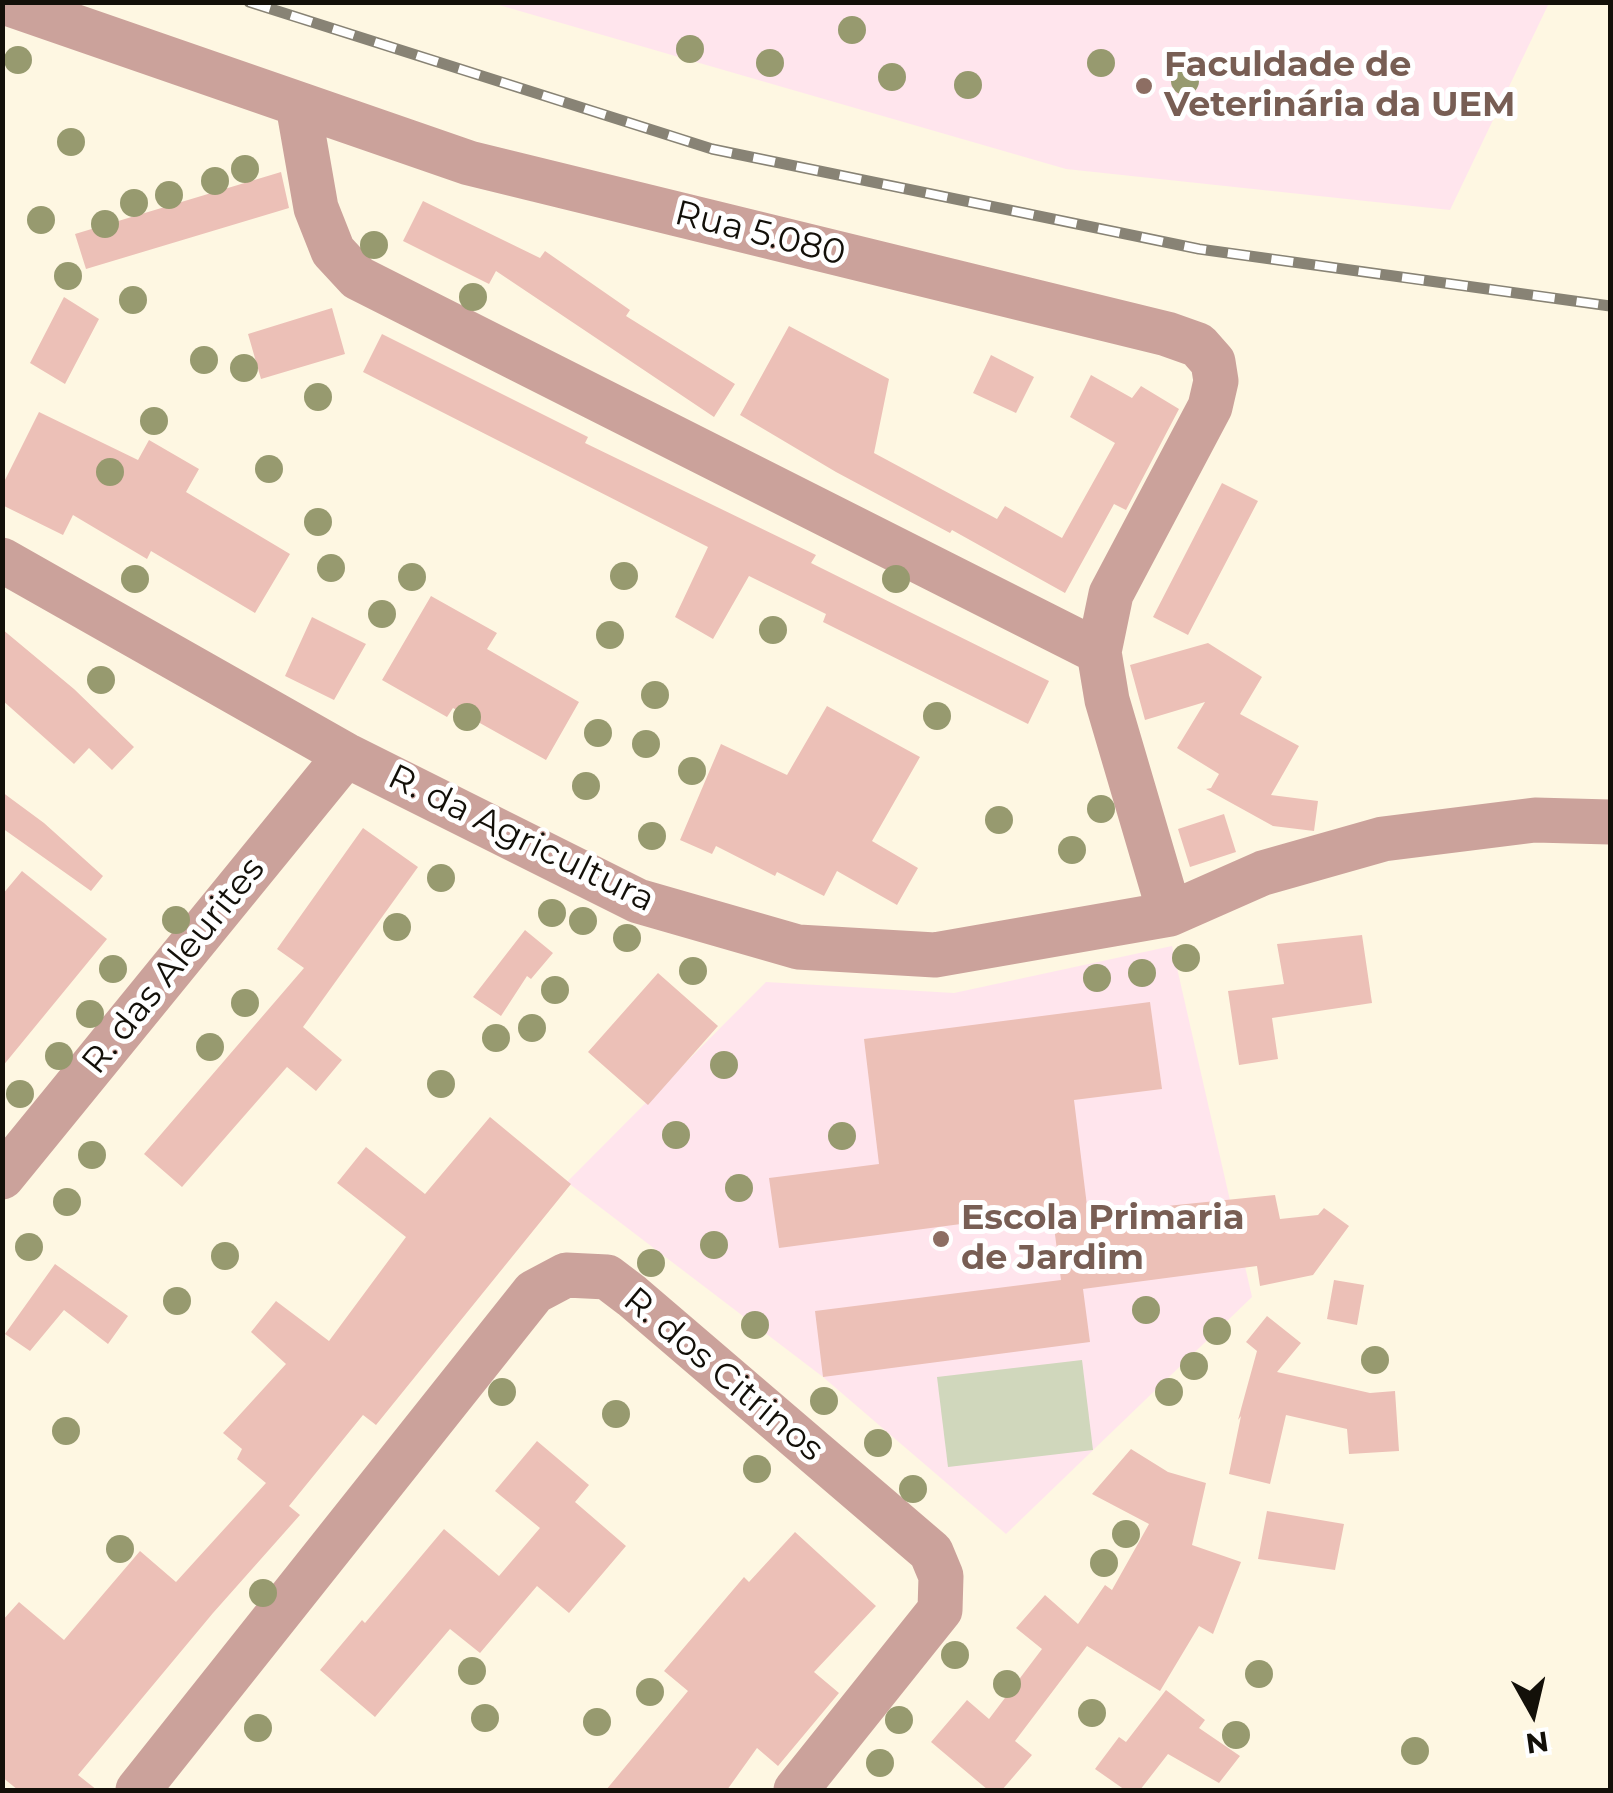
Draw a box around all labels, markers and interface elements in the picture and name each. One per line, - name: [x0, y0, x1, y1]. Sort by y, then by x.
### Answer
- place label: Faculdade de Veterinária da UEM: [1164, 45, 1515, 127]
- marker: Faculdade de Veterinária da UEM: [1133, 75, 1155, 97]
- street label: Rua 5.080: [670, 193, 850, 275]
- street label: R. da Agricultura: [381, 756, 661, 922]
- street label: R. das Aleurites: [74, 849, 274, 1083]
- place label: Escola Primaria de Jardim: [961, 1198, 1245, 1280]
- marker: Escola Primaria de Jardim: [930, 1228, 952, 1250]
- street label: R. dos Citrinos: [615, 1279, 831, 1471]
- north arrow: [1483, 1663, 1583, 1763]
- text: N: [1524, 1724, 1551, 1761]

